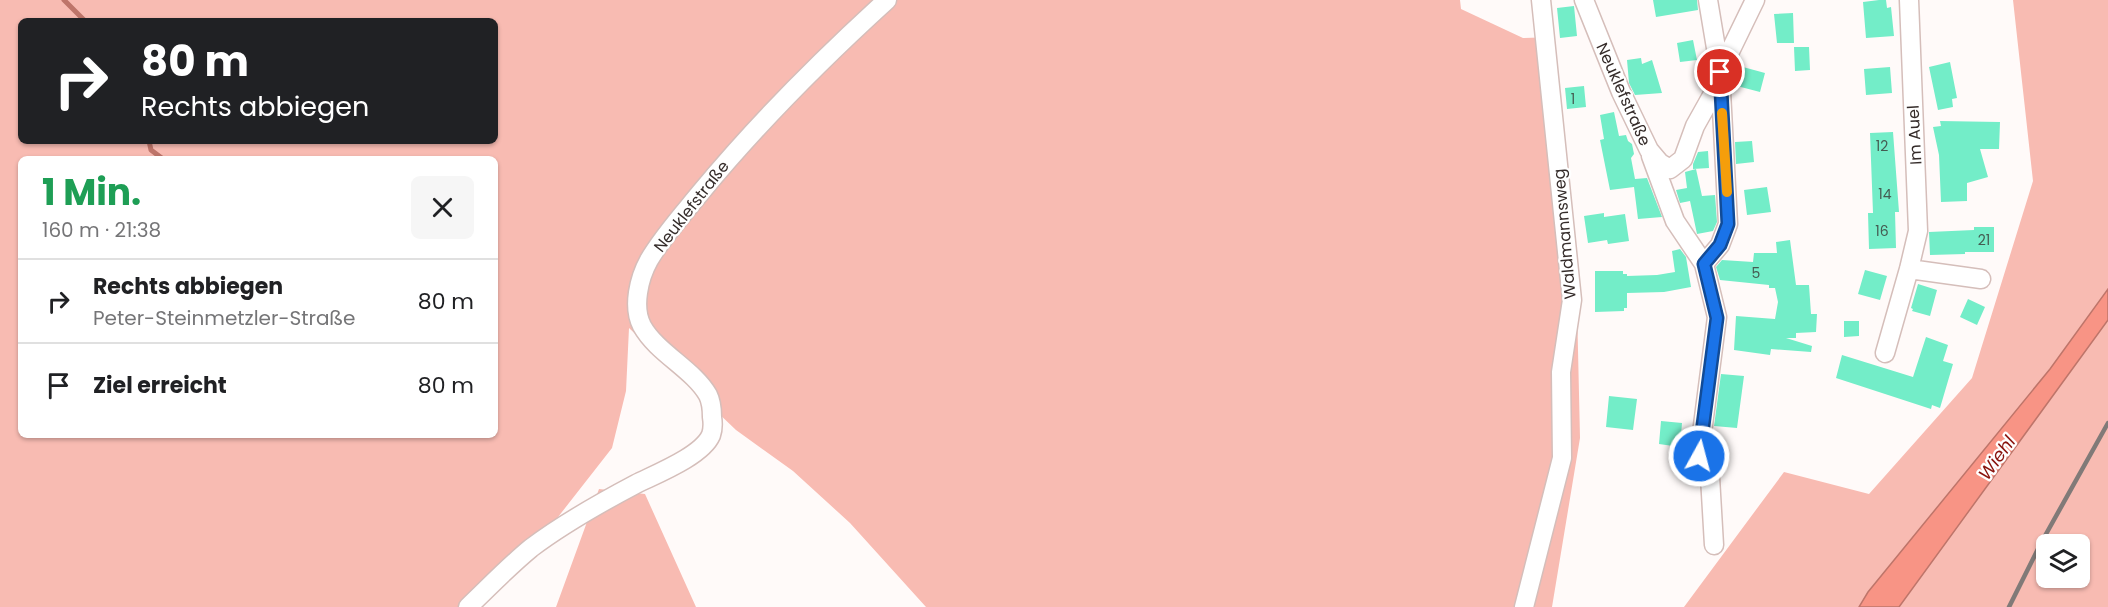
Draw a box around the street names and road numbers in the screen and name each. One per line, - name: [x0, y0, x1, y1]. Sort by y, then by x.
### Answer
- street label: Neuklefstraße: [1591, 39, 1657, 149]
- street label: Im Auel: [1901, 105, 1928, 165]
- street label: Neuklefstraße: [648, 156, 735, 257]
- street label: Waldmannsweg: [1547, 168, 1582, 300]

